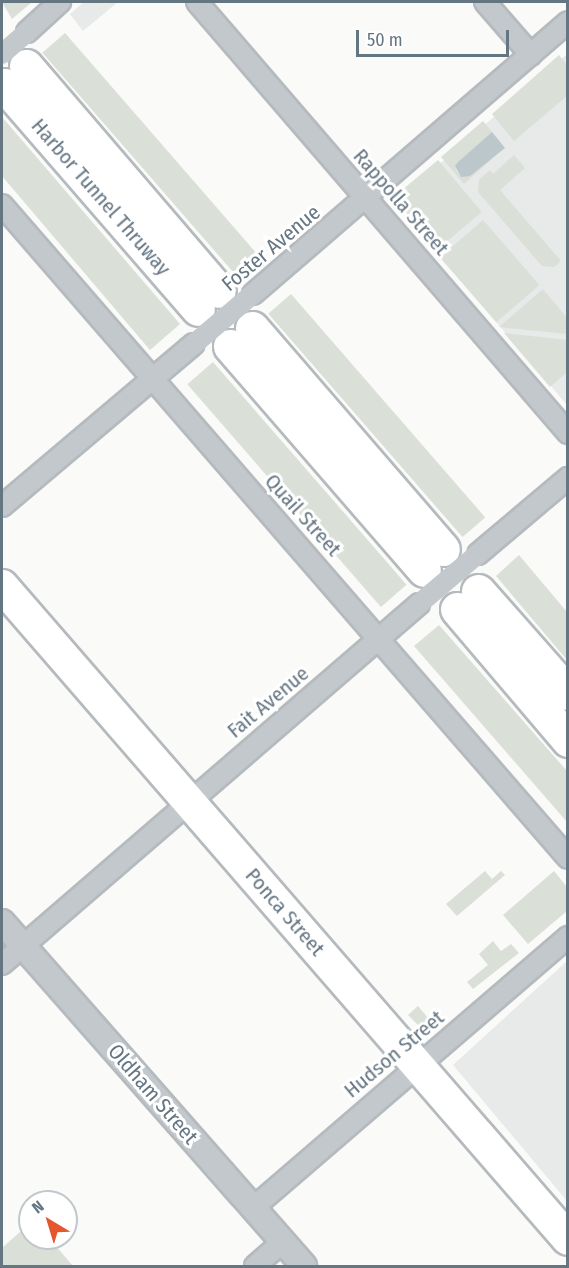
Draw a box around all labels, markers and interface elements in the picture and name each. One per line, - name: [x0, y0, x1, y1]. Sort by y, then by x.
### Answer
- scale bar: [359, 18, 512, 56]
- text: 50 m: [367, 29, 403, 51]
- street label: Harbor Tunnel Thruway: [26, 113, 176, 281]
- street label: Rappolla Street: [348, 144, 454, 260]
- street label: Foster Avenue: [217, 200, 325, 296]
- street label: Quail Street: [260, 469, 346, 561]
- street label: Fait Avenue: [222, 661, 314, 743]
- street label: Ponca Street: [240, 863, 330, 961]
- street label: Hudson Street: [339, 1005, 449, 1103]
- street label: Oldham Street: [103, 1039, 203, 1149]
- north arrow: [18, 1190, 78, 1250]
- text: N: [28, 1197, 47, 1217]

